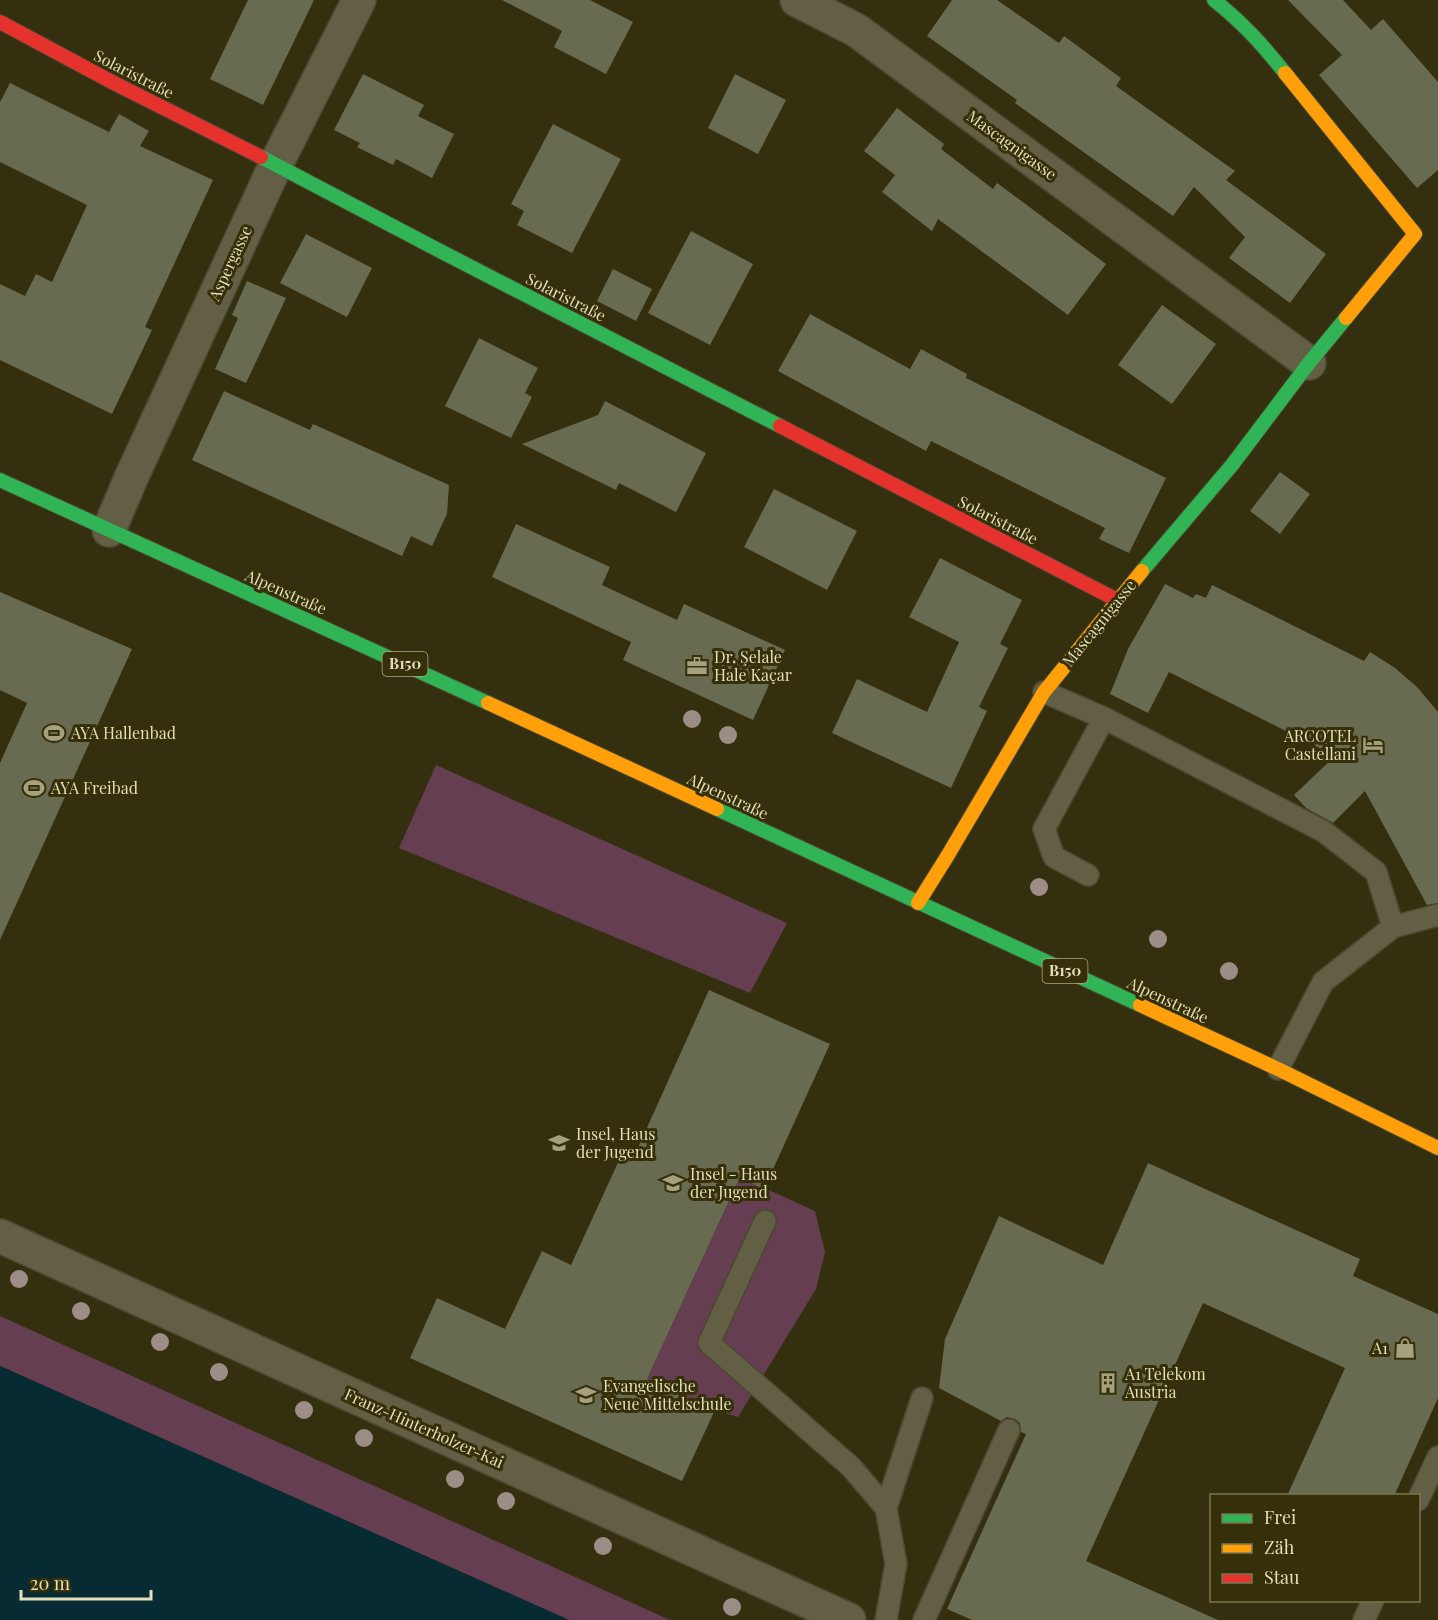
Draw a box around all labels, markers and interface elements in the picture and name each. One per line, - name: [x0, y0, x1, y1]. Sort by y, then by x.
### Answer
- street label: Solaristraße: [91, 44, 178, 103]
- street label: Mascagnigasse: [963, 105, 1061, 184]
- street label: Aspergasse: [203, 222, 256, 305]
- street label: Solaristraße: [523, 267, 610, 326]
- street label: Solaristraße: [955, 490, 1042, 549]
- street label: Alpenstraße: [241, 564, 330, 619]
- street label: Mascagnigasse: [1057, 575, 1140, 671]
- place label: Dr. Şelale Hale Kaçar: [714, 646, 792, 685]
- road number: B150: [382, 652, 428, 676]
- office icon: Dr. Şelale Hale Kaçar: [685, 654, 709, 678]
- sports icon: AYA Hallenbad: [42, 721, 66, 745]
- place label: AYA Hallenbad: [70, 722, 176, 743]
- place label: ARCOTEL Castellani: [1283, 725, 1356, 764]
- hotel icon: ARCOTEL Castellani: [1361, 733, 1385, 757]
- street label: Alpenstraße: [683, 767, 772, 823]
- sports icon: AYA Freibad: [22, 776, 46, 800]
- place label: AYA Freibad: [50, 777, 138, 798]
- road number: B150: [1042, 959, 1088, 983]
- street label: Alpenstraße: [1123, 971, 1212, 1027]
- place label: Insel, Haus der Jugend: [576, 1123, 655, 1162]
- school or university icon: Insel, Haus der Jugend: [547, 1131, 571, 1155]
- place label: Insel - Haus der Jugend: [690, 1163, 777, 1202]
- school or university icon: Insel - Haus der Jugend: [661, 1171, 685, 1195]
- shop icon: A1: [1393, 1336, 1417, 1360]
- place label: A1: [1371, 1337, 1388, 1358]
- place label: A1 Telekom Austria: [1124, 1363, 1206, 1402]
- building icon: A1 Telekom Austria: [1096, 1371, 1120, 1395]
- place label: Evangelische Neue Mittelschule: [603, 1375, 732, 1414]
- street label: Franz-Hinterholzer-Kai: [341, 1383, 507, 1472]
- school or university icon: Evangelische Neue Mittelschule: [574, 1383, 598, 1407]
- legend: [1210, 1494, 1420, 1602]
- text: Frei: [1264, 1505, 1296, 1529]
- text: Zäh: [1264, 1535, 1295, 1559]
- scale bar: [21, 1563, 152, 1601]
- text: Stau: [1264, 1565, 1300, 1589]
- text: 20 m: [30, 1571, 70, 1595]

